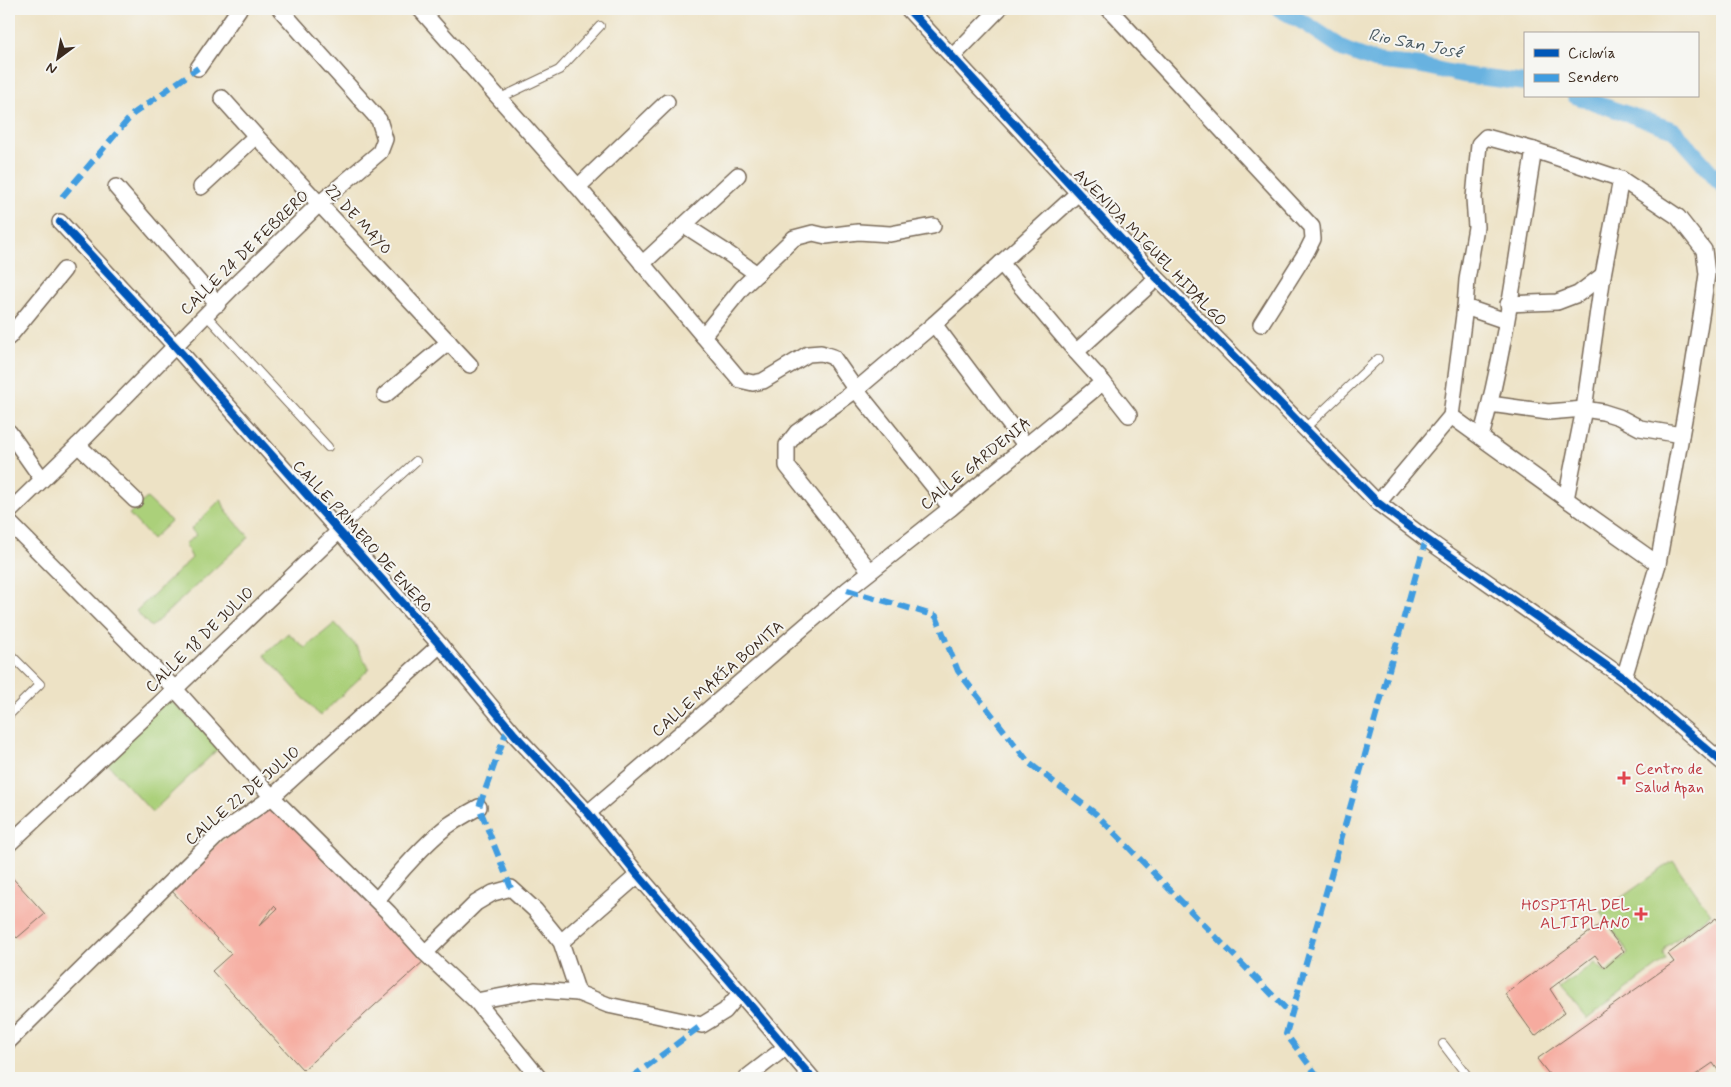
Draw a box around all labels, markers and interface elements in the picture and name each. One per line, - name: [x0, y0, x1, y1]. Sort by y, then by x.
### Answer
- water label: Rio San José: [1366, 23, 1467, 65]
- north arrow: [32, 32, 82, 82]
- legend: [1524, 32, 1698, 98]
- text: Ciclovía: [1568, 44, 1616, 64]
- text: N: [43, 58, 60, 78]
- text: Sendero: [1568, 68, 1619, 88]
- street label: AVENIDA MIGUEL HIDALGO: [1069, 165, 1231, 331]
- street label: 22 DE MAYO: [320, 180, 396, 260]
- street label: CALLE 24 DE FEBRERO: [176, 186, 314, 320]
- street label: CALLE GARDENIA: [916, 413, 1036, 515]
- street label: CALLE PRIMERO DE ENERO: [287, 456, 437, 618]
- street label: CALLE 18 DE JULIO: [141, 583, 259, 697]
- street label: CALLE MARÍA BONITA: [648, 616, 788, 742]
- street label: CALLE 22 DE JULIO: [181, 742, 305, 850]
- place label: Centro de Salud Apan: [1635, 759, 1704, 799]
- marker: Centro de Salud Apan: [1617, 771, 1631, 785]
- place label: H0SPITAL DEL ALTIPLAN0: [1521, 895, 1630, 934]
- marker: H0SPITAL DEL ALTIPLAN0: [1634, 907, 1648, 921]

